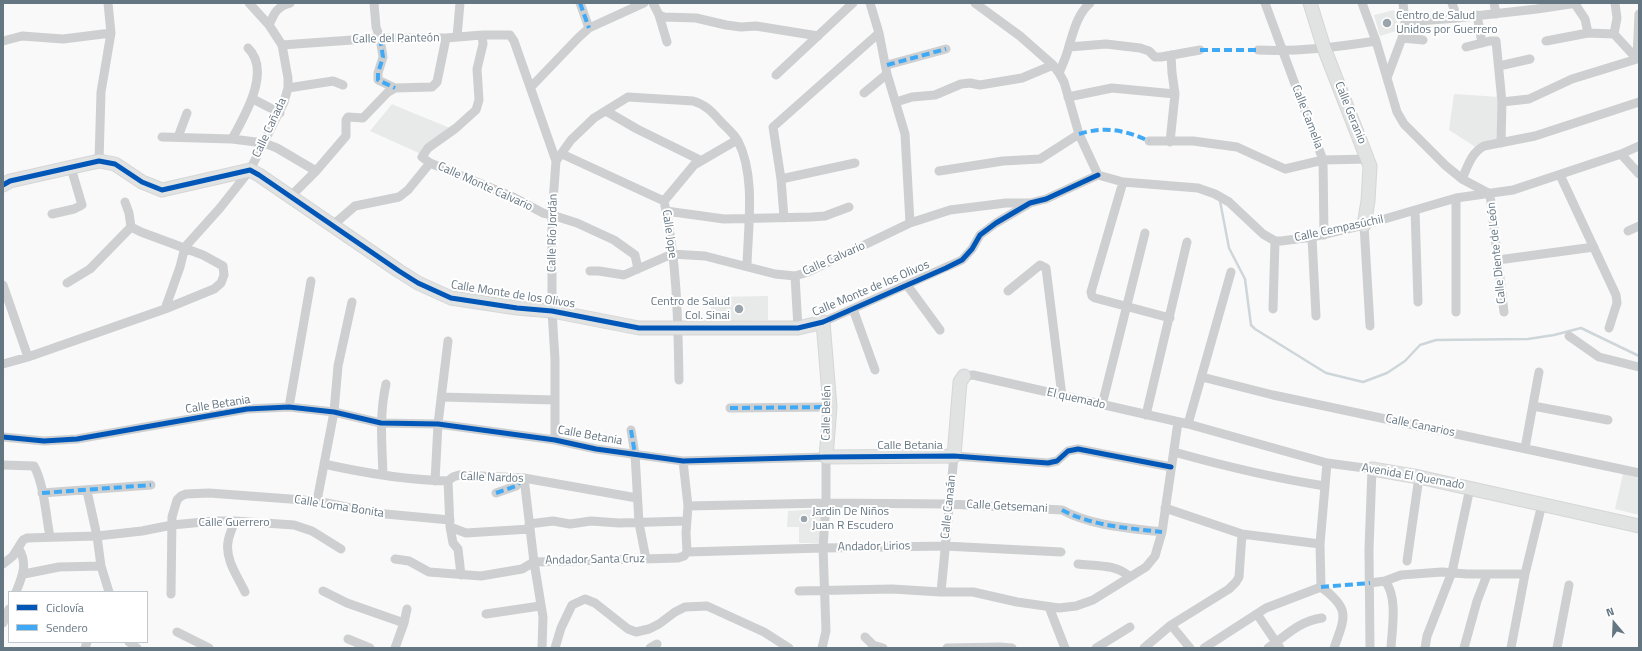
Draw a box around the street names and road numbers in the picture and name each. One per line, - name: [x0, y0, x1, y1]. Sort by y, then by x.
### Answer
- street label: Calle del Panteón: [352, 31, 440, 47]
- street label: Calle Geranio: [1331, 80, 1369, 146]
- street label: Calle Camelia: [1288, 83, 1326, 151]
- street label: Calle Cañada: [250, 96, 290, 160]
- street label: Calle Monte Calvario: [435, 160, 535, 214]
- street label: Calle Río Jordán: [545, 194, 561, 272]
- street label: Calle Diente de León: [1485, 201, 1509, 305]
- street label: Calle Jope: [658, 209, 680, 259]
- street label: Calle Cempasúchil: [1293, 213, 1385, 245]
- street label: Calle Calvario: [801, 239, 867, 279]
- street label: Calle Monte de los Olivos: [810, 258, 932, 320]
- street label: Calle Monte de los Olivos: [450, 278, 576, 312]
- street label: Calle Belén: [819, 385, 835, 441]
- street label: El quemado: [1045, 385, 1107, 413]
- street label: Calle Betania: [185, 393, 251, 417]
- street label: Calle Canarios: [1384, 412, 1456, 440]
- street label: Calle Betania: [556, 423, 624, 449]
- street label: Calle Betania: [877, 439, 943, 453]
- street label: Avenida El Quemado: [1361, 461, 1465, 493]
- street label: Calle Nardos: [460, 470, 524, 486]
- street label: Calle Canaán: [938, 474, 960, 540]
- street label: Calle Loma Bonita: [293, 493, 385, 521]
- street label: Calle Getsemani: [966, 498, 1048, 516]
- street label: Calle Guerrero: [198, 516, 270, 530]
- street label: Andador Lirios: [838, 539, 910, 555]
- street label: Andador Santa Cruz: [545, 552, 645, 568]

